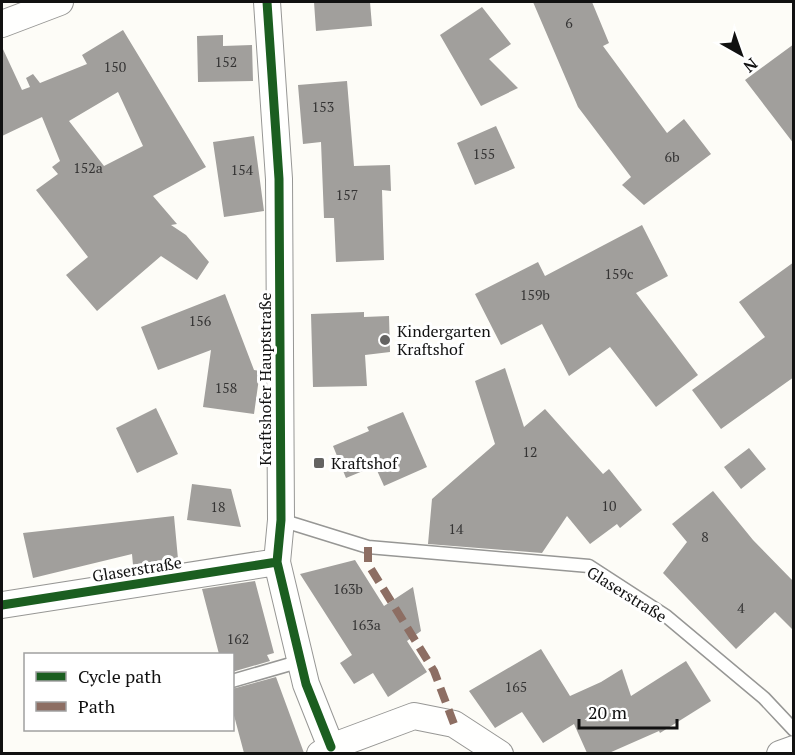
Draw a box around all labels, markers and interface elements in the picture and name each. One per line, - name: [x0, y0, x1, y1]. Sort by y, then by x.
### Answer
- house number: 6: [565, 13, 573, 32]
- north arrow: [711, 24, 771, 84]
- house number: 152: [215, 52, 237, 71]
- text: N: [739, 53, 762, 78]
- house number: 150: [104, 57, 126, 76]
- house number: 153: [312, 97, 334, 116]
- house number: 155: [473, 144, 495, 163]
- house number: 6b: [664, 147, 680, 166]
- house number: 152a: [73, 158, 103, 177]
- house number: 154: [231, 160, 254, 179]
- house number: 157: [336, 185, 358, 204]
- house number: 159c: [605, 264, 633, 283]
- house number: 159b: [520, 285, 550, 304]
- street label: Kraftshofer Hauptstraße: [254, 292, 276, 466]
- house number: 156: [189, 311, 212, 330]
- place label: Kindergarten Kraftshof: [397, 320, 491, 360]
- marker: Kindergarten Kraftshof: [378, 333, 392, 347]
- house number: 158: [215, 378, 237, 397]
- house number: 12: [523, 442, 537, 461]
- place label: Kraftshof: [331, 452, 399, 474]
- marker: Kraftshof: [312, 456, 326, 470]
- house number: 10: [602, 496, 616, 515]
- house number: 18: [211, 497, 225, 516]
- house number: 14: [449, 519, 464, 538]
- house number: 8: [701, 527, 709, 546]
- street label: Glaserstraße: [91, 551, 183, 587]
- street label: Glaserstraße: [583, 561, 671, 627]
- house number: 163b: [333, 579, 363, 598]
- house number: 4: [737, 598, 745, 617]
- house number: 163a: [351, 615, 381, 634]
- house number: 162: [227, 629, 249, 648]
- legend: [24, 653, 234, 731]
- text: Cycle path: [78, 664, 162, 688]
- house number: 165: [505, 677, 527, 696]
- scale bar: [579, 692, 676, 730]
- text: Path: [78, 694, 115, 718]
- text: 20 m: [588, 700, 628, 724]

